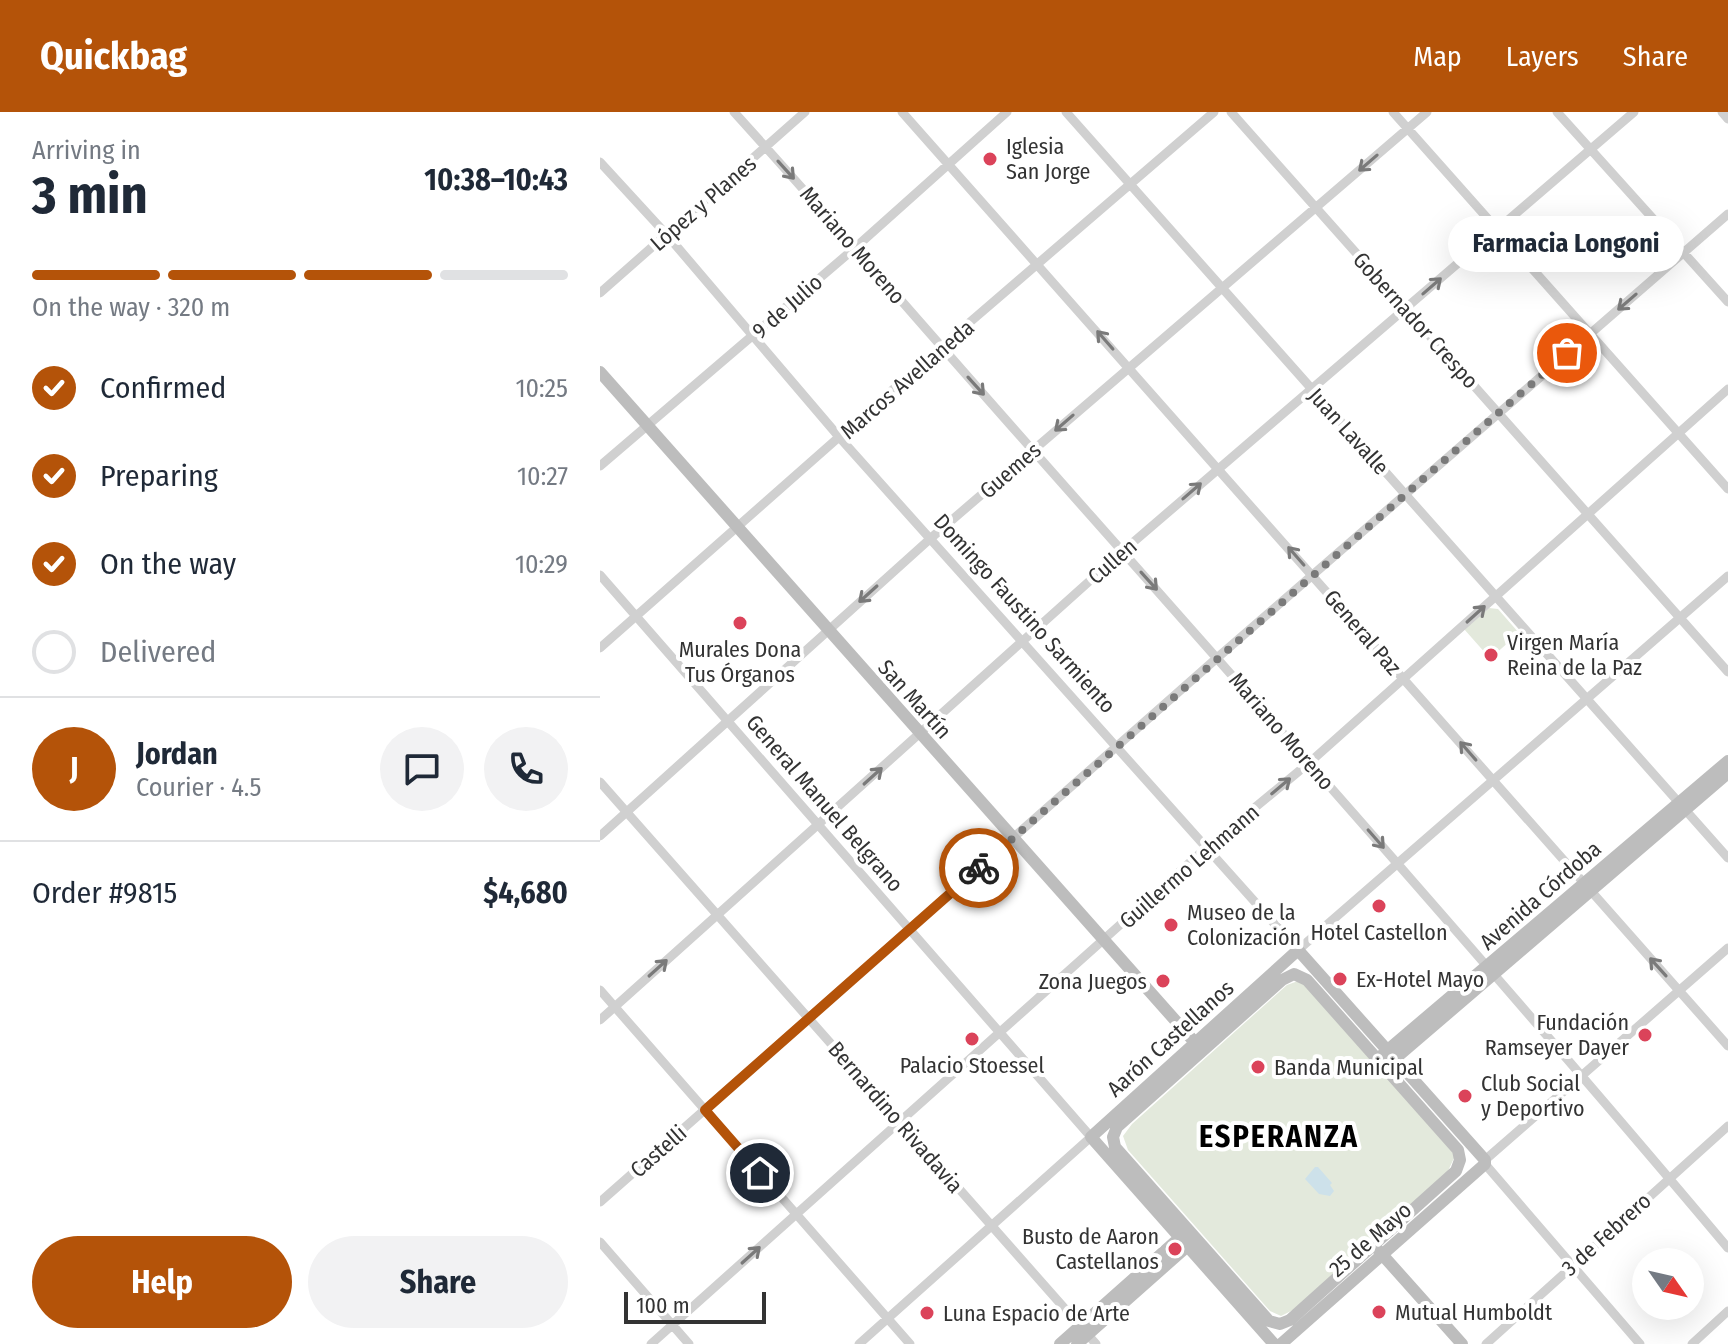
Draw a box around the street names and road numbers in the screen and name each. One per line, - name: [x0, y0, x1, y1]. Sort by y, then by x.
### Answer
- street label: López y Planes: [645, 150, 762, 257]
- street label: Mariano Moreno: [794, 181, 911, 310]
- street label: Gobernador Crespo: [1347, 246, 1484, 394]
- street label: 9 de Julio: [747, 269, 828, 344]
- street label: Marcos Avellaneda: [835, 314, 980, 445]
- street label: Juan Lavalle: [1303, 382, 1395, 480]
- street label: Guemes: [974, 437, 1046, 504]
- street label: Domingo Faustino Sarmiento: [928, 508, 1121, 719]
- street label: Cullen: [1082, 533, 1142, 590]
- street label: General Paz: [1318, 584, 1407, 681]
- street label: San Martín: [872, 654, 957, 744]
- street label: Mariano Moreno: [1223, 667, 1340, 796]
- street label: General Manuel Belgrano: [740, 709, 909, 897]
- street label: Guillermo Lehmann: [1114, 798, 1265, 934]
- street label: Avenida Córdoba: [1474, 835, 1607, 955]
- street label: Aarón Castellanos: [1101, 974, 1239, 1102]
- street label: Bernardino Rivadavia: [823, 1036, 969, 1199]
- street label: Castelli: [625, 1120, 692, 1183]
- street label: 3 de Febrero: [1556, 1187, 1657, 1282]
- street label: 25 de Mayo: [1324, 1196, 1417, 1282]

